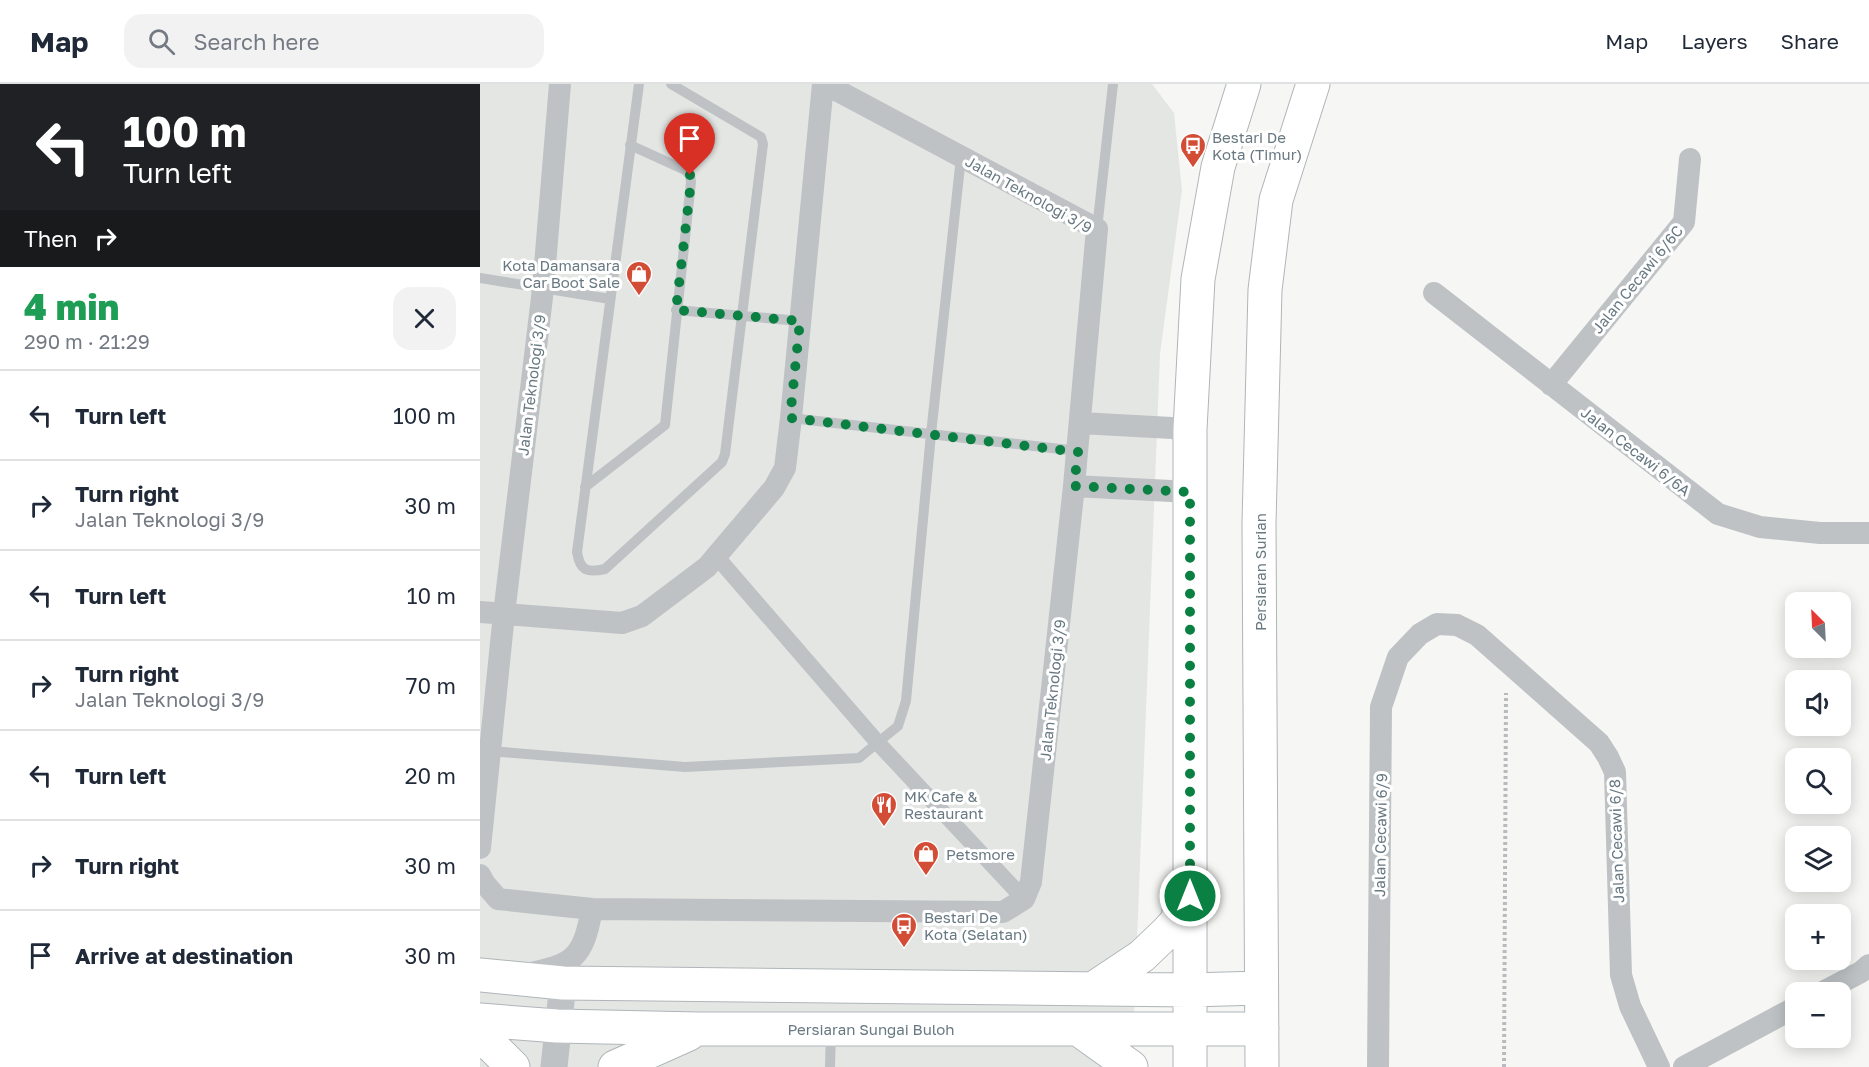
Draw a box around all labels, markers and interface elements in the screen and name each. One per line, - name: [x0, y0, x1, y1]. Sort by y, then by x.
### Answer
- search box: [124, 14, 544, 68]
- text: Map: [30, 25, 88, 58]
- icon: search: [145, 25, 178, 58]
- text: Search here: [193, 28, 319, 55]
- text: Map: [1605, 28, 1648, 54]
- text: Layers: [1681, 28, 1748, 54]
- text: Share: [1781, 28, 1839, 54]
- text: 100 m: [123, 106, 246, 156]
- icon: left: [24, 108, 102, 186]
- pin: [664, 113, 715, 175]
- icon: arrive: [673, 122, 706, 155]
- place label: Bestari De Kota (Timur): [1212, 128, 1302, 163]
- bus stop icon: Bestari De Kota (Timur): [1178, 131, 1208, 169]
- street label: Jalan Teknologi 3/9: [962, 152, 1096, 236]
- text: Turn left: [123, 157, 232, 189]
- street label: Jalan Cecawi 6/6C: [1588, 221, 1686, 337]
- icon: right: [89, 222, 122, 255]
- text: Then: [24, 225, 77, 252]
- place label: Kota Damansara Car Boot Sale: [502, 256, 620, 291]
- shop icon: Kota Damansara Car Boot Sale: [624, 259, 654, 297]
- text: 4 min: [24, 285, 119, 328]
- button: close: [393, 287, 456, 350]
- street label: Jalan Teknologi 3/9: [513, 313, 549, 457]
- text: 290 m · 21:29: [24, 329, 150, 353]
- icon: left: [24, 399, 57, 432]
- text: Turn left: [75, 402, 166, 429]
- text: 100 m: [393, 402, 456, 429]
- street label: Jalan Cecawi 6/6A: [1578, 403, 1694, 499]
- text: Turn right: [75, 480, 179, 507]
- icon: right: [24, 489, 57, 522]
- text: 30 m: [405, 492, 456, 519]
- text: Jalan Teknologi 3/9: [75, 507, 264, 531]
- street label: Persiaran Surian: [1251, 513, 1269, 631]
- icon: left: [24, 579, 57, 612]
- text: Turn left: [75, 582, 166, 609]
- text: 10 m: [407, 582, 456, 609]
- north arrow: [1785, 592, 1851, 658]
- map controls: [1785, 592, 1851, 1048]
- street label: Jalan Teknologi 3/9: [1036, 618, 1068, 762]
- text: Turn right: [75, 660, 179, 687]
- icon: right: [24, 669, 57, 702]
- button: sound: [1785, 670, 1851, 736]
- text: 70 m: [406, 672, 456, 699]
- text: Jalan Teknologi 3/9: [75, 687, 264, 711]
- button: search: [1785, 748, 1851, 814]
- icon: left: [24, 759, 57, 792]
- text: Turn left: [75, 762, 166, 789]
- text: 20 m: [405, 762, 456, 789]
- street label: Jalan Cecawi 6/9: [1370, 773, 1390, 897]
- street label: Jalan Cecawi 6/8: [1605, 779, 1627, 903]
- place label: MK Cafe & Restaurant: [904, 787, 984, 822]
- restaurant icon: MK Cafe & Restaurant: [869, 790, 899, 828]
- button: layers: [1785, 826, 1851, 892]
- shop icon: Petsmore: [911, 839, 941, 877]
- place label: Petsmore: [946, 845, 1015, 863]
- icon: right: [24, 849, 57, 882]
- text: Turn right: [75, 852, 179, 879]
- text: 30 m: [405, 852, 456, 879]
- position arrow: [1158, 864, 1222, 928]
- button: +: [1785, 904, 1851, 970]
- place label: Bestari De Kota (Selatan): [924, 908, 1028, 943]
- bus stop icon: Bestari De Kota (Selatan): [889, 911, 919, 949]
- icon: arrive: [24, 939, 57, 972]
- text: Arrive at destination: [75, 942, 293, 969]
- text: 30 m: [405, 942, 456, 969]
- button: −: [1785, 982, 1851, 1048]
- street label: Persiaran Sungai Buloh: [787, 1020, 955, 1038]

